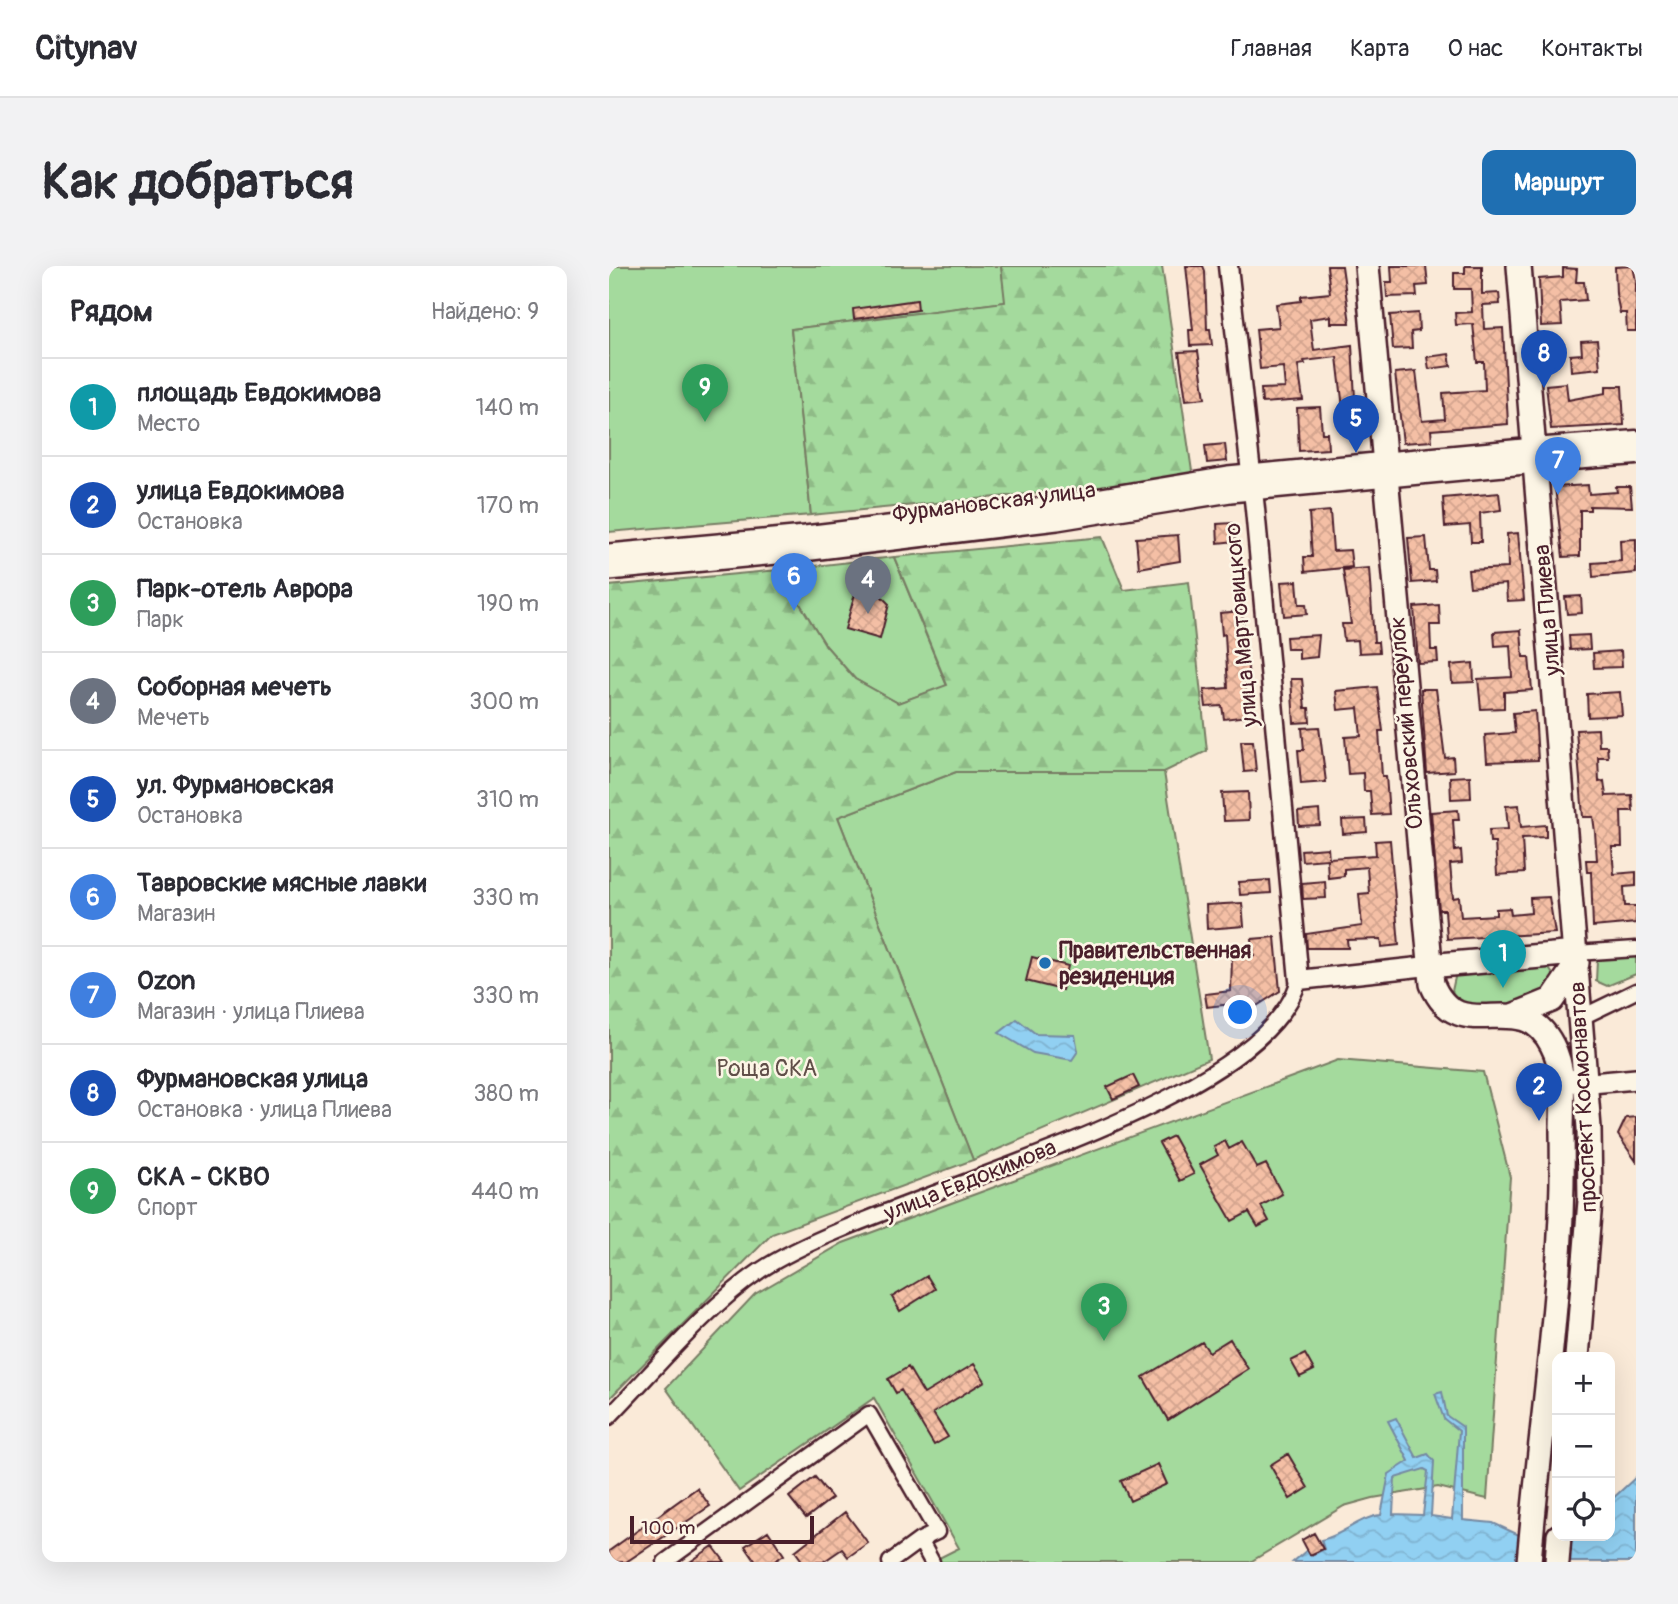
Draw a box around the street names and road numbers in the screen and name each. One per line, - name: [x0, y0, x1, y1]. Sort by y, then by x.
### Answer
- street label: Фурмановская улица: [891, 475, 1097, 529]
- street label: улица Мартовицкого: [1218, 522, 1264, 729]
- street label: улица Плиева: [1527, 543, 1567, 678]
- street label: Ольховский переулок: [1382, 615, 1430, 831]
- street label: проспект Космонавтов: [1562, 981, 1604, 1213]
- street label: улица Евдокимова: [879, 1132, 1060, 1228]

